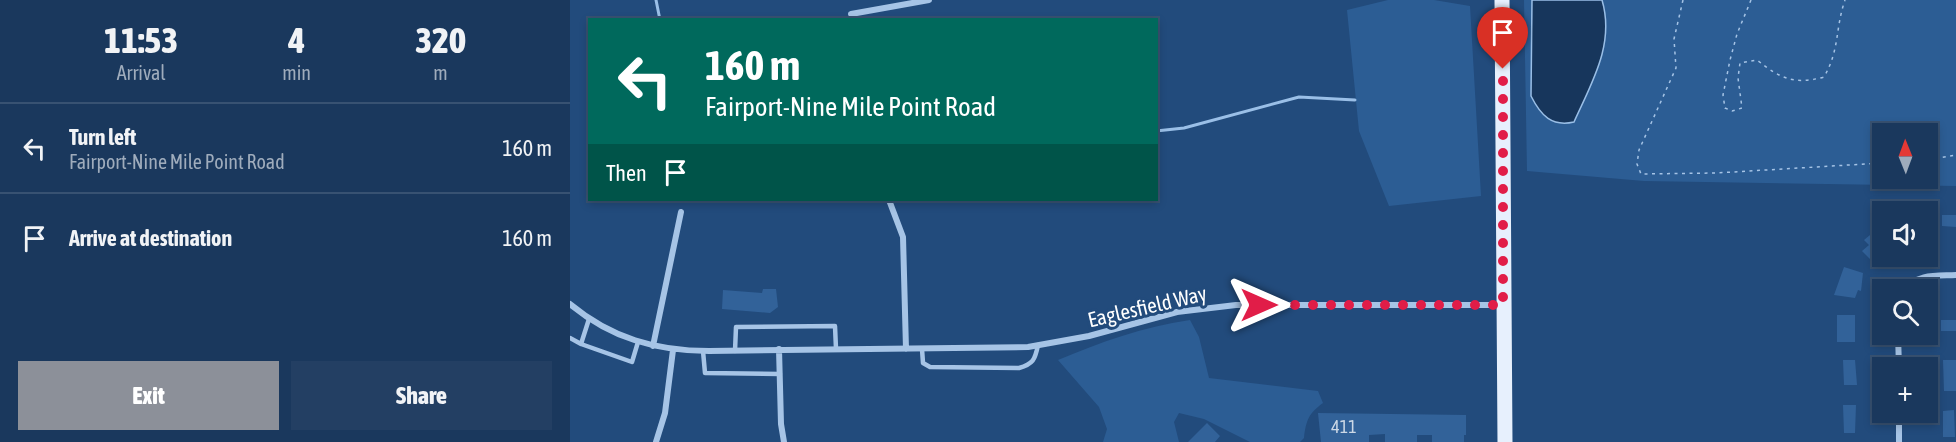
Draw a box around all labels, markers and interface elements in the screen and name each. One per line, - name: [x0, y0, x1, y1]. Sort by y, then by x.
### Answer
- pin: [1477, 7, 1528, 69]
- icon: arrive: [1486, 16, 1519, 49]
- text: 11:53: [104, 19, 178, 61]
- text: 4: [288, 19, 305, 61]
- text: 320: [415, 19, 466, 61]
- text: 160 m: [705, 41, 800, 89]
- icon: left: [606, 42, 684, 120]
- text: Arrival: [117, 61, 166, 84]
- text: min: [282, 61, 311, 84]
- text: m: [433, 61, 448, 84]
- text: Fairport-Nine Mile Point Road: [705, 91, 996, 122]
- north arrow: [1872, 123, 1938, 189]
- map controls: [1872, 123, 1938, 423]
- text: Turn left: [69, 124, 136, 150]
- icon: left: [18, 132, 51, 165]
- text: 160 m: [502, 135, 552, 161]
- text: Fairport-Nine Mile Point Road: [69, 150, 285, 173]
- icon: arrive: [659, 156, 692, 189]
- text: Then: [606, 160, 647, 186]
- button: sound: [1872, 201, 1938, 267]
- icon: arrive: [18, 222, 51, 255]
- text: Arrive at destination: [69, 225, 232, 251]
- text: 160 m: [502, 225, 552, 251]
- position arrow: [1227, 273, 1291, 337]
- button: search: [1872, 279, 1938, 345]
- street label: Eaglesfield Way: [1085, 281, 1209, 331]
- button: +: [1872, 357, 1938, 423]
- button: Exit: [18, 361, 279, 430]
- button: Share: [291, 361, 552, 430]
- house number: 411: [1331, 416, 1357, 437]

